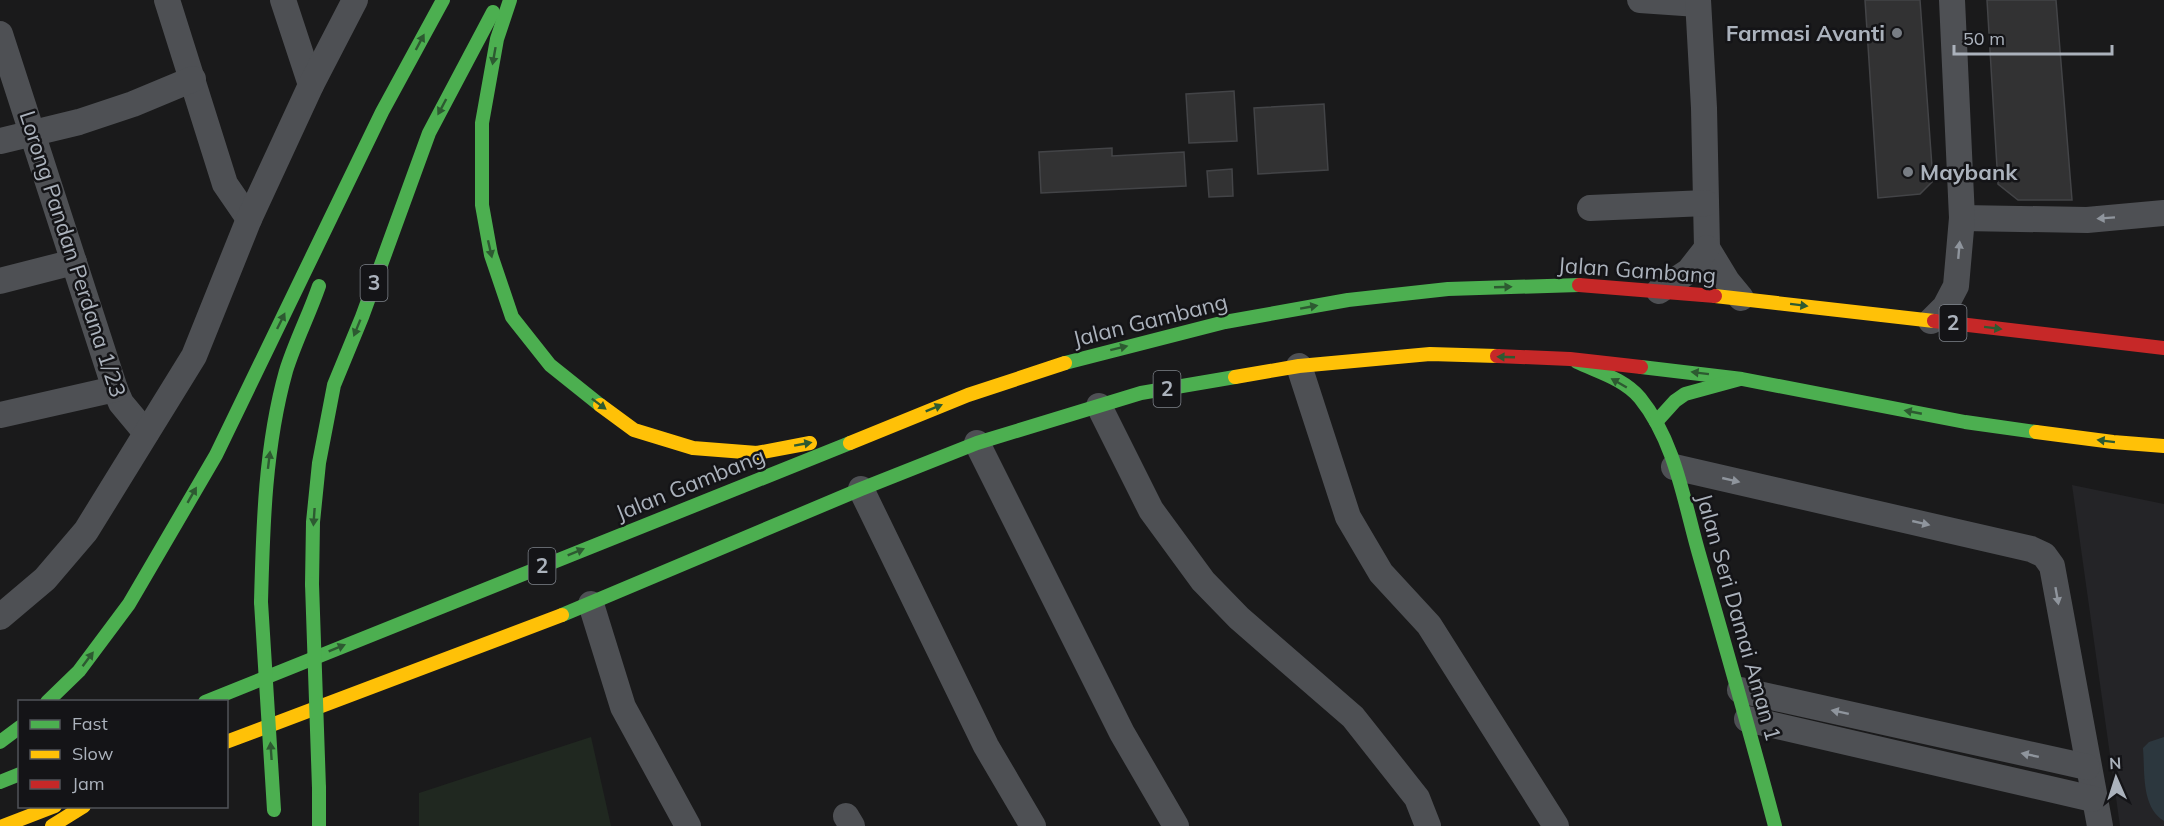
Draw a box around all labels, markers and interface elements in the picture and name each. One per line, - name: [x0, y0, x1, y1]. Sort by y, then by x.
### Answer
- scale bar: [1954, 18, 2112, 56]
- place label: Farmasi Avanti: [1726, 19, 1885, 47]
- marker: Farmasi Avanti: [1890, 26, 1904, 40]
- text: 50 m: [1963, 27, 2005, 50]
- one-way arrow: [415, 34, 425, 51]
- one-way arrow: [489, 47, 498, 66]
- one-way arrow: [437, 99, 447, 116]
- street label: Lorong Pandan Perdana 1/23: [13, 107, 133, 401]
- place label: Maybank: [1920, 158, 2018, 186]
- marker: Maybank: [1901, 165, 1915, 179]
- one-way arrow: [2096, 214, 2115, 223]
- one-way arrow: [486, 240, 496, 259]
- one-way arrow: [1954, 240, 1964, 259]
- street label: Jalan Gambang: [1557, 250, 1717, 290]
- road number: 3: [360, 265, 388, 301]
- one-way arrow: [1494, 282, 1513, 291]
- street label: Jalan Gambang: [1070, 287, 1230, 353]
- one-way arrow: [1790, 300, 1809, 310]
- one-way arrow: [1300, 302, 1319, 311]
- road number: 2: [1940, 305, 1966, 341]
- one-way arrow: [276, 313, 285, 330]
- one-way arrow: [352, 319, 361, 337]
- one-way arrow: [1983, 323, 2002, 333]
- one-way arrow: [1110, 343, 1128, 353]
- one-way arrow: [1497, 352, 1516, 361]
- one-way arrow: [1691, 369, 1710, 378]
- road number: 2: [1154, 371, 1180, 407]
- one-way arrow: [1610, 378, 1627, 388]
- one-way arrow: [591, 398, 606, 410]
- one-way arrow: [925, 403, 943, 413]
- one-way arrow: [1904, 406, 1922, 416]
- one-way arrow: [2096, 436, 2115, 446]
- one-way arrow: [793, 439, 812, 448]
- street label: Jalan Gambang: [611, 441, 769, 527]
- one-way arrow: [264, 450, 273, 469]
- one-way arrow: [1722, 476, 1741, 485]
- one-way arrow: [187, 487, 198, 503]
- street label: Jalan Seri Damai Aman 1: [1690, 490, 1788, 744]
- one-way arrow: [309, 507, 319, 526]
- one-way arrow: [1912, 519, 1930, 529]
- one-way arrow: [568, 547, 586, 557]
- road number: 2: [528, 548, 556, 584]
- one-way arrow: [2053, 587, 2062, 606]
- one-way arrow: [328, 643, 346, 652]
- one-way arrow: [81, 652, 93, 667]
- legend: [18, 700, 228, 808]
- one-way arrow: [1831, 707, 1849, 717]
- text: Fast: [72, 712, 108, 735]
- text: Slow: [72, 742, 114, 765]
- one-way arrow: [266, 742, 275, 761]
- north arrow: [2086, 748, 2146, 808]
- one-way arrow: [2021, 749, 2040, 759]
- text: N: [2109, 753, 2122, 773]
- text: Jam: [72, 772, 105, 795]

